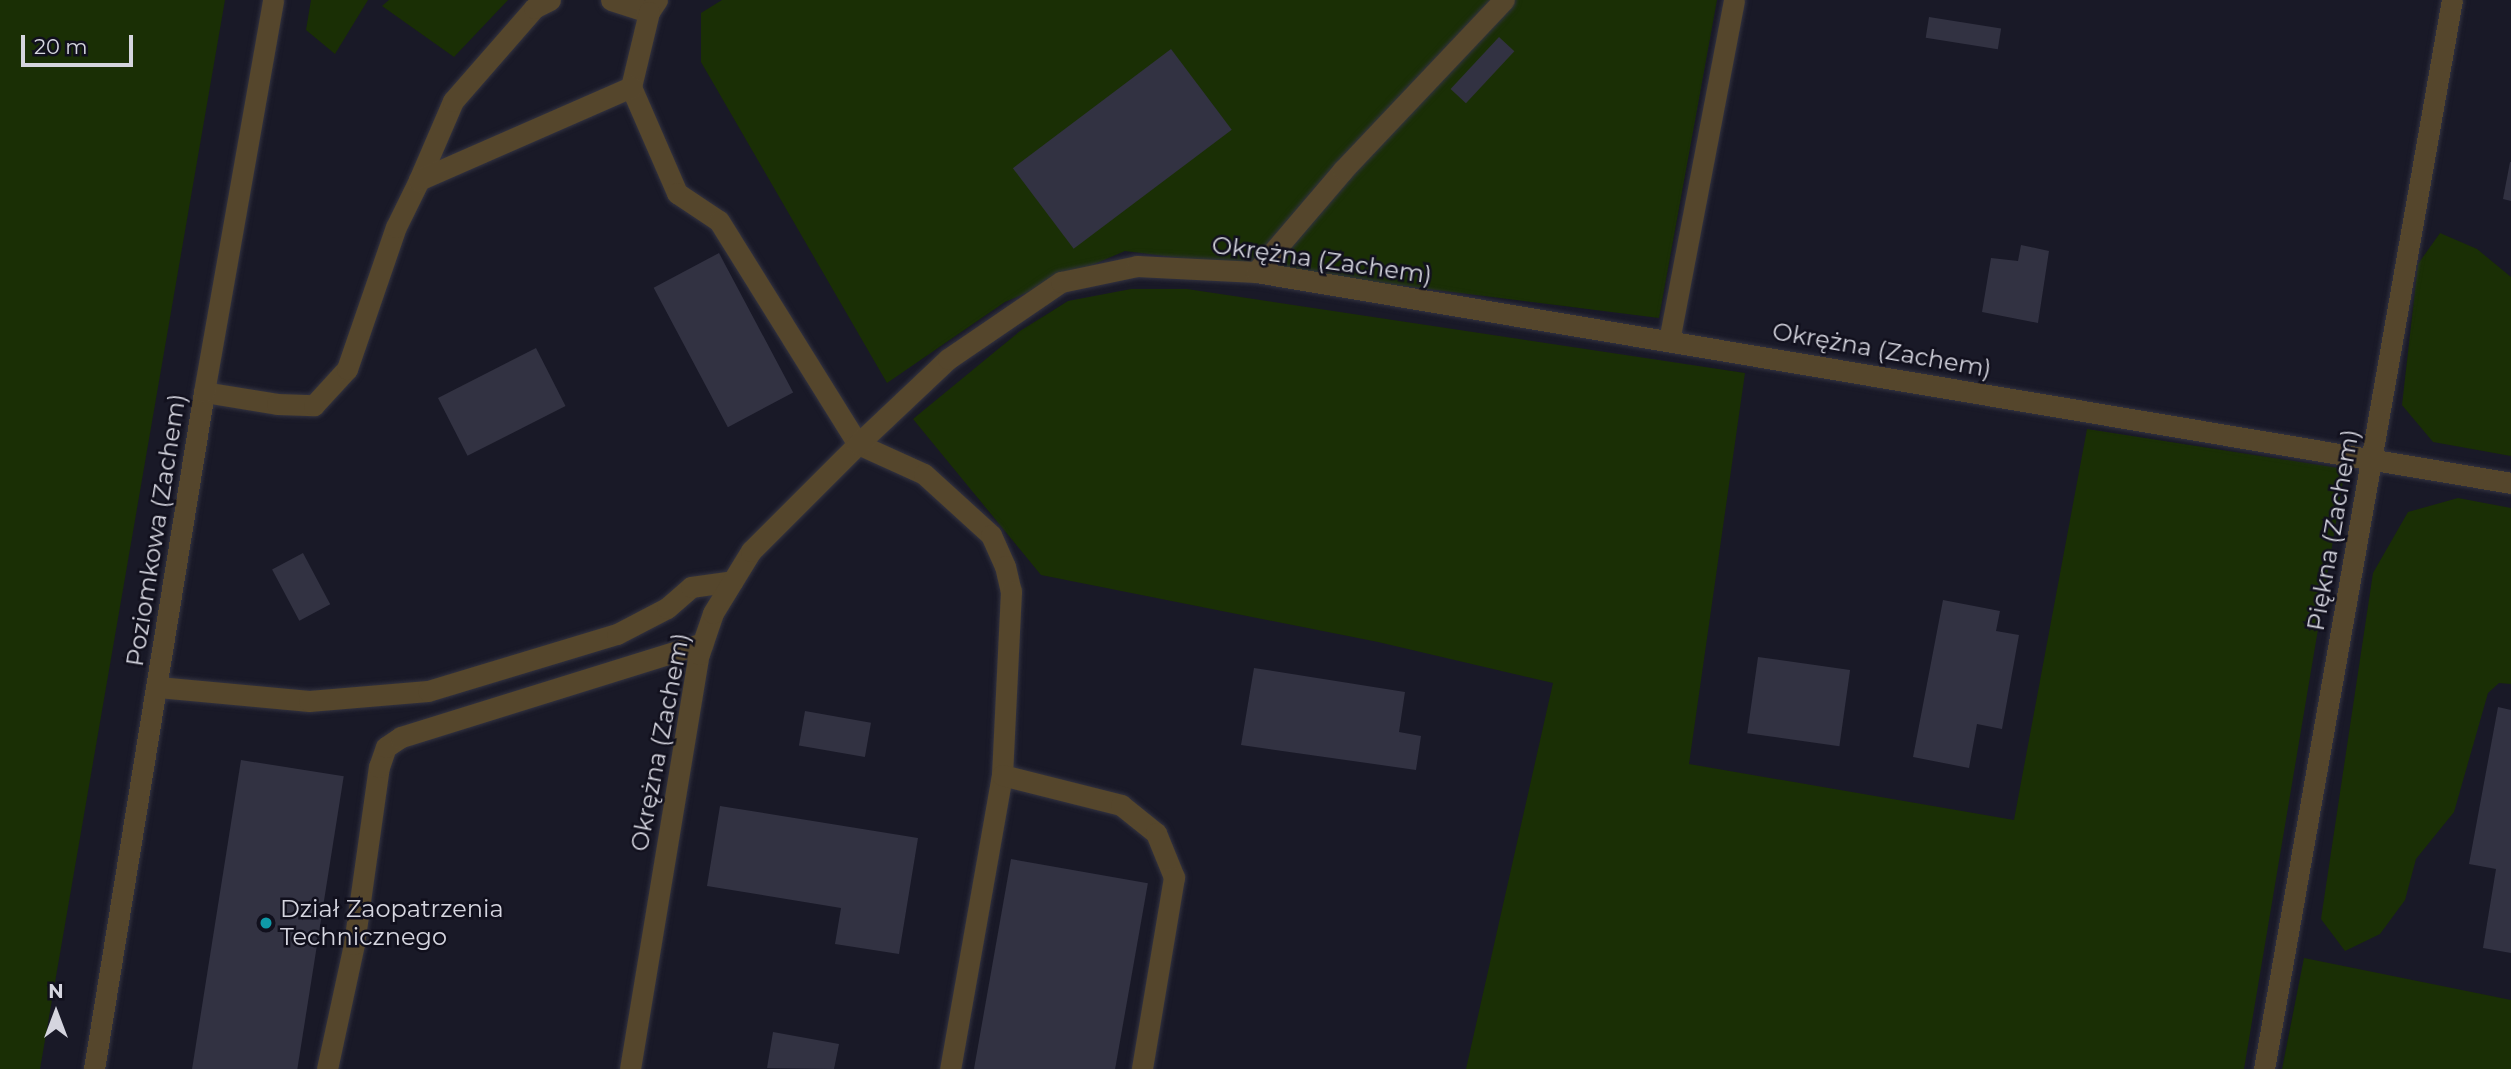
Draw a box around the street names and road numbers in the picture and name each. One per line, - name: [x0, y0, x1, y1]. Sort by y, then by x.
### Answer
- street label: Okrężna (Zachem): [1210, 230, 1434, 290]
- street label: Okrężna (Zachem): [1770, 317, 1994, 383]
- street label: Poziomkowa (Zachem): [120, 392, 192, 668]
- street label: Piękna (Zachem): [2301, 427, 2365, 633]
- street label: Okrężna (Zachem): [625, 630, 695, 854]

